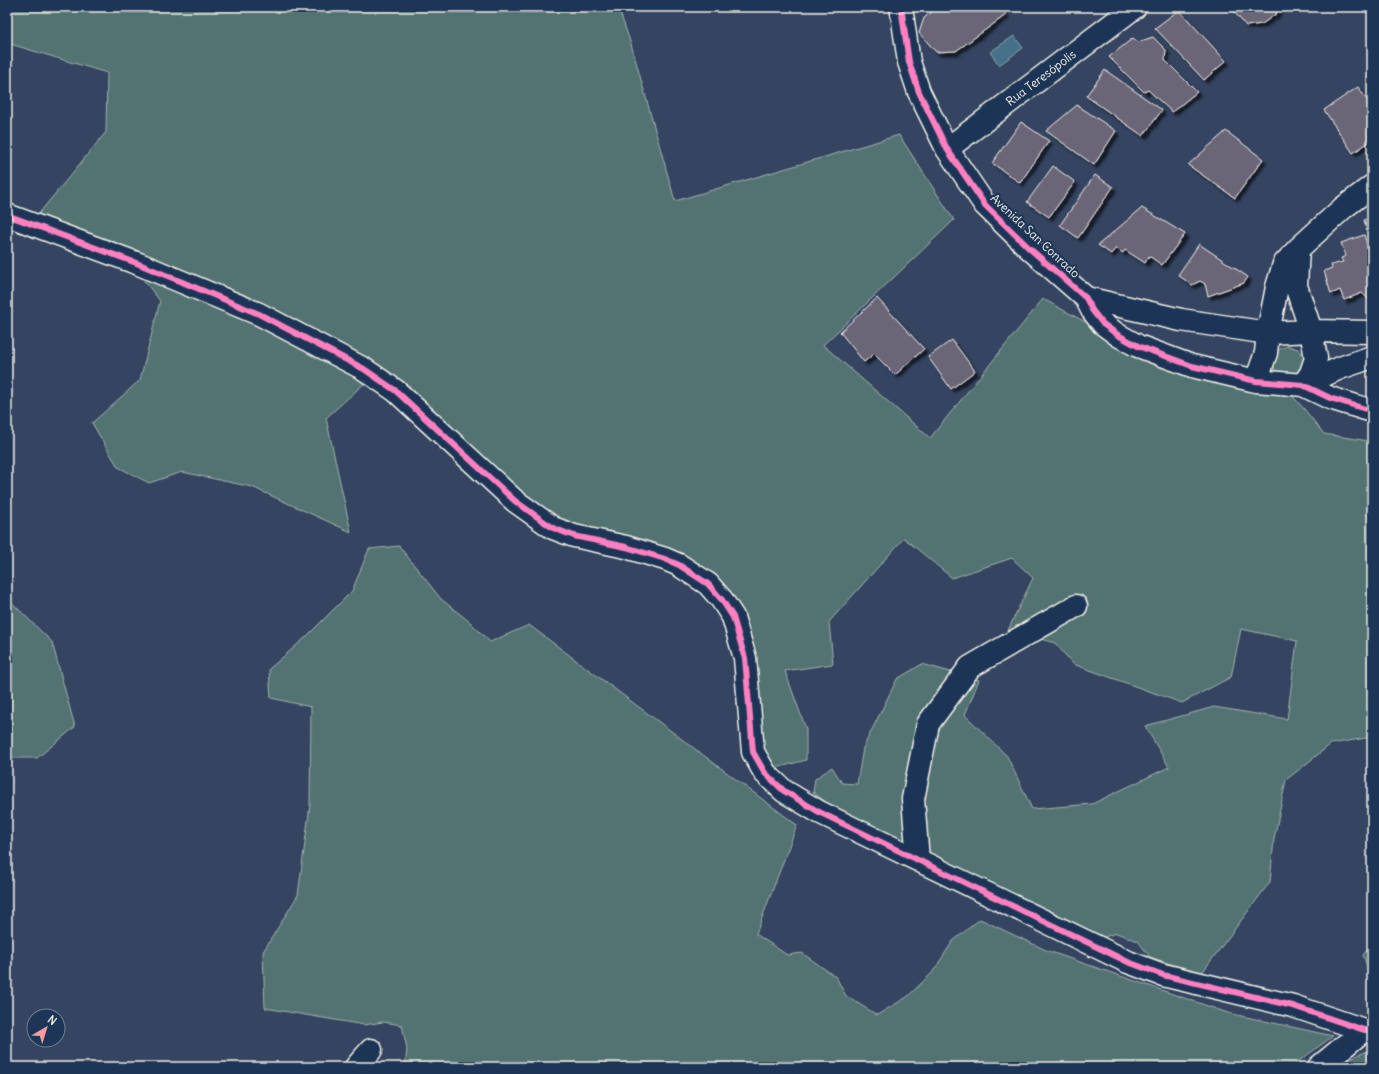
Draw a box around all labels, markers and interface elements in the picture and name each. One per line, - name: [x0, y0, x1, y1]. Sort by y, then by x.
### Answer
- street label: Rua Teresópolis: [1003, 46, 1079, 109]
- street label: Avenida San Conrado: [988, 190, 1083, 281]
- north arrow: [26, 1008, 66, 1048]
- text: N: [45, 1012, 59, 1028]

